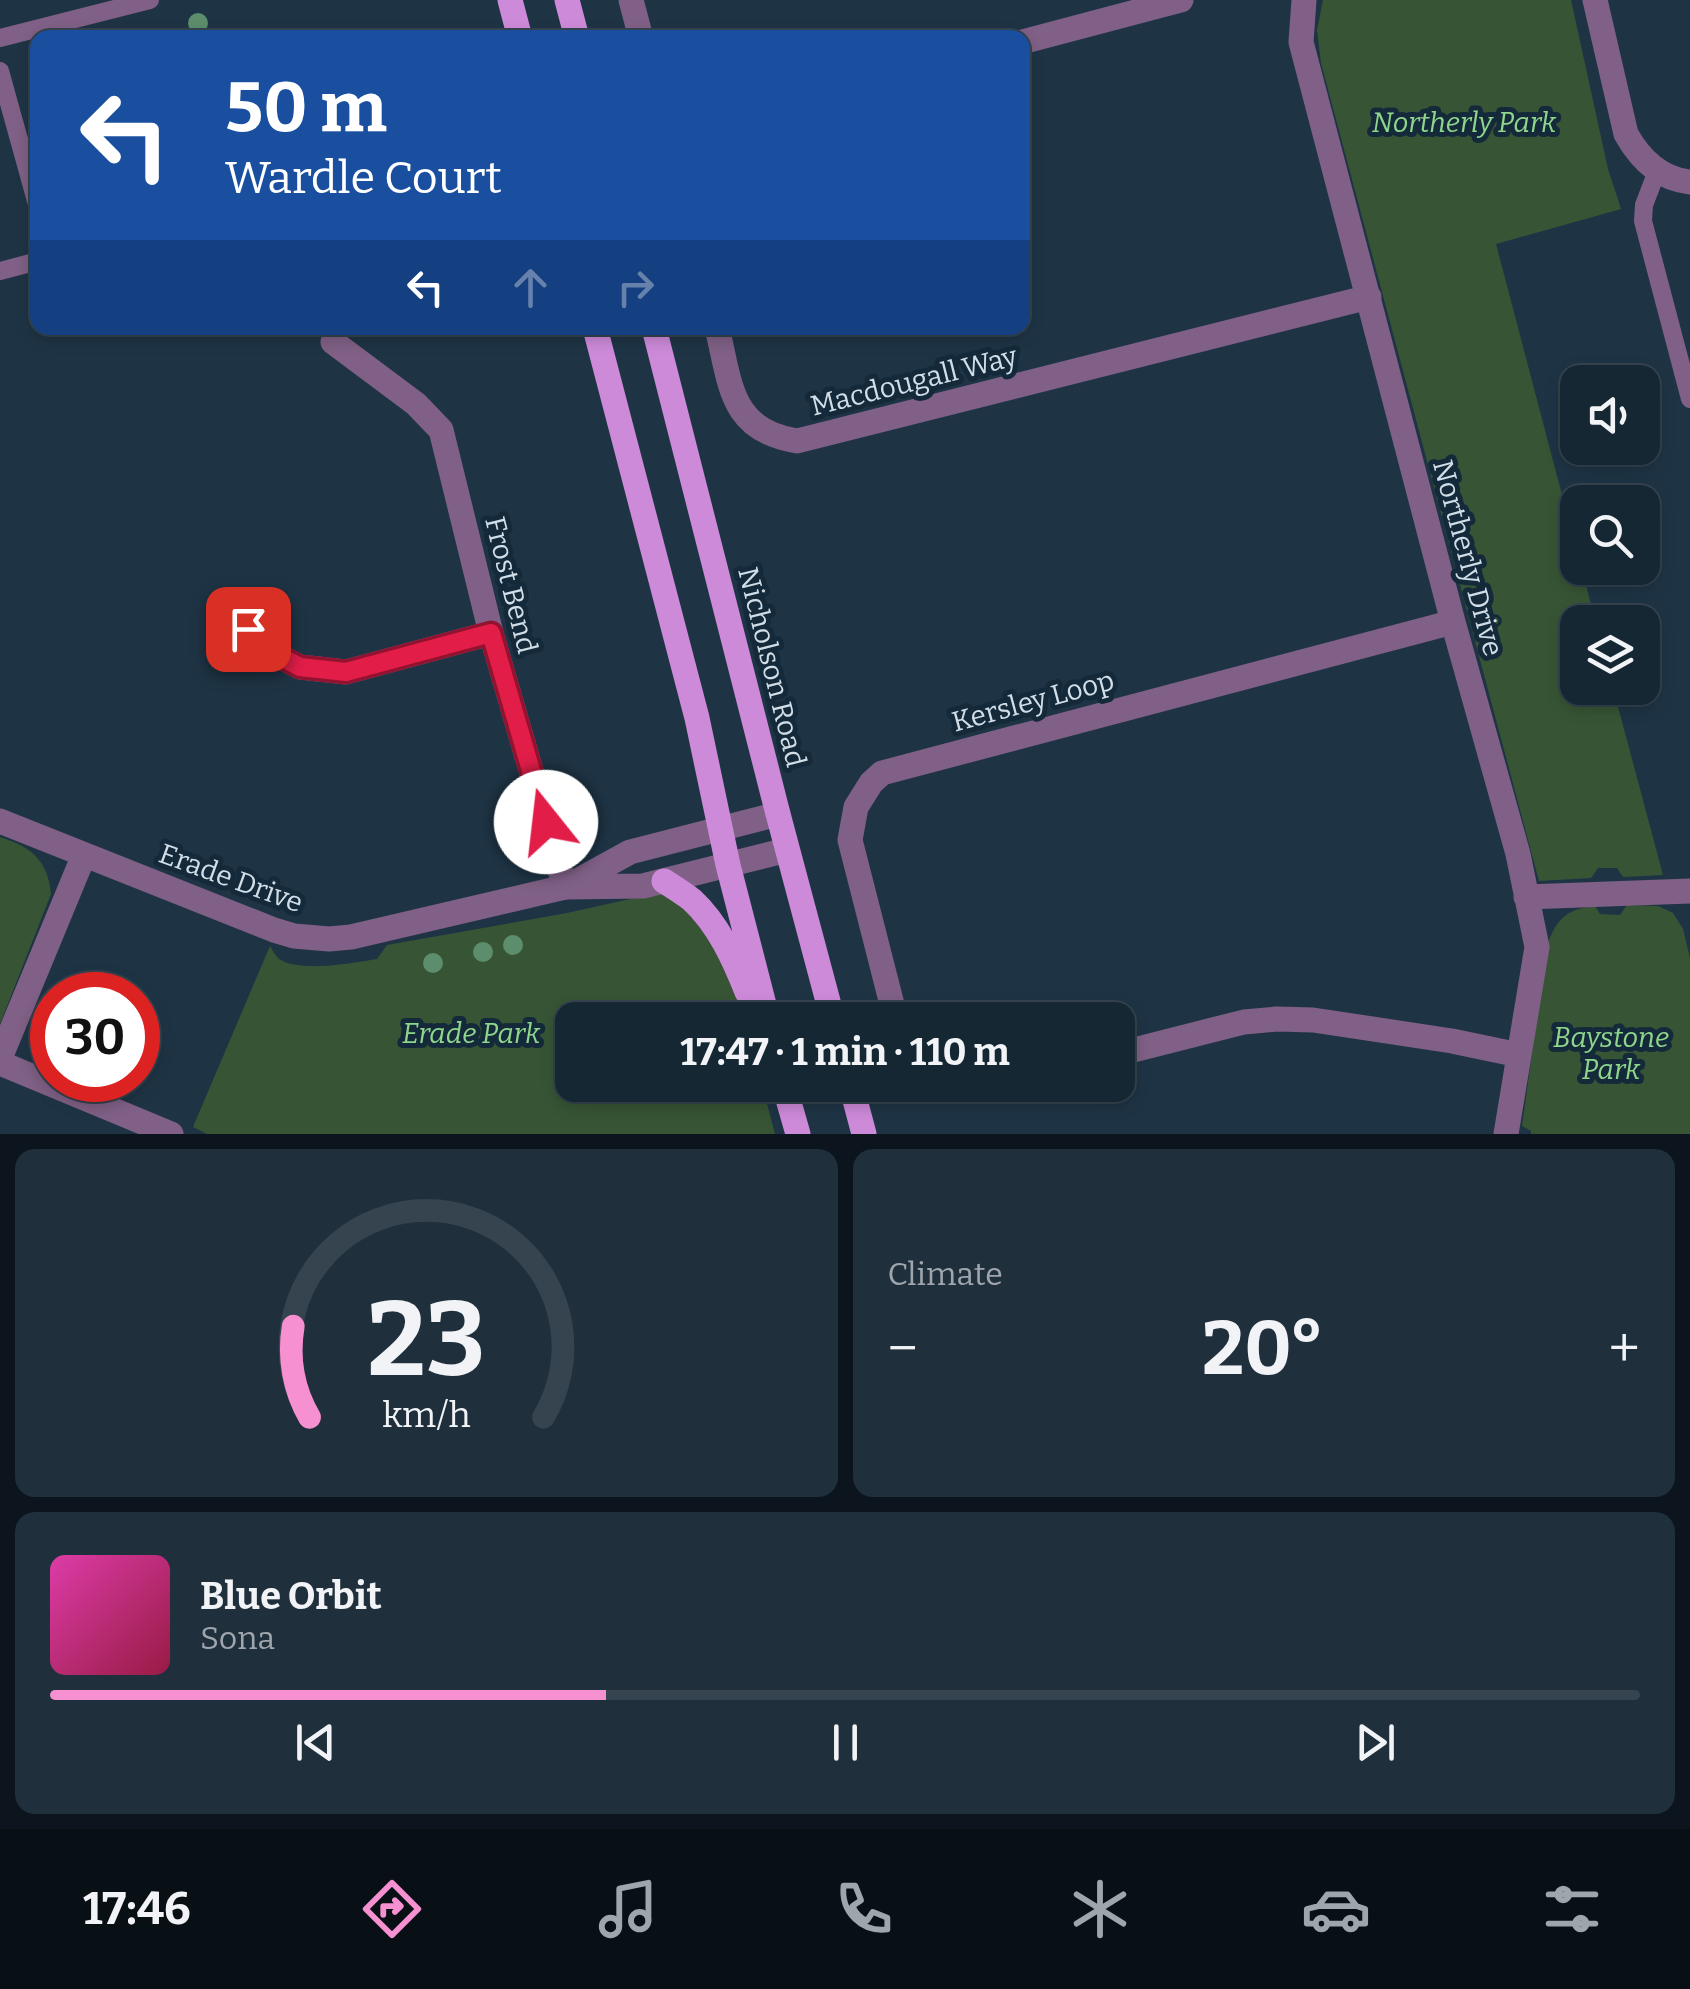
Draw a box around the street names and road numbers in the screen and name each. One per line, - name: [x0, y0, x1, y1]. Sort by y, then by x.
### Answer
- street label: Macdougall Way: [807, 339, 1021, 423]
- street label: Northerly Drive: [1426, 456, 1510, 660]
- street label: Frost Bend: [478, 513, 544, 657]
- street label: Nicholson Road: [731, 564, 813, 770]
- street label: Kersley Loop: [948, 664, 1118, 738]
- street label: Erade Drive: [155, 837, 307, 919]

